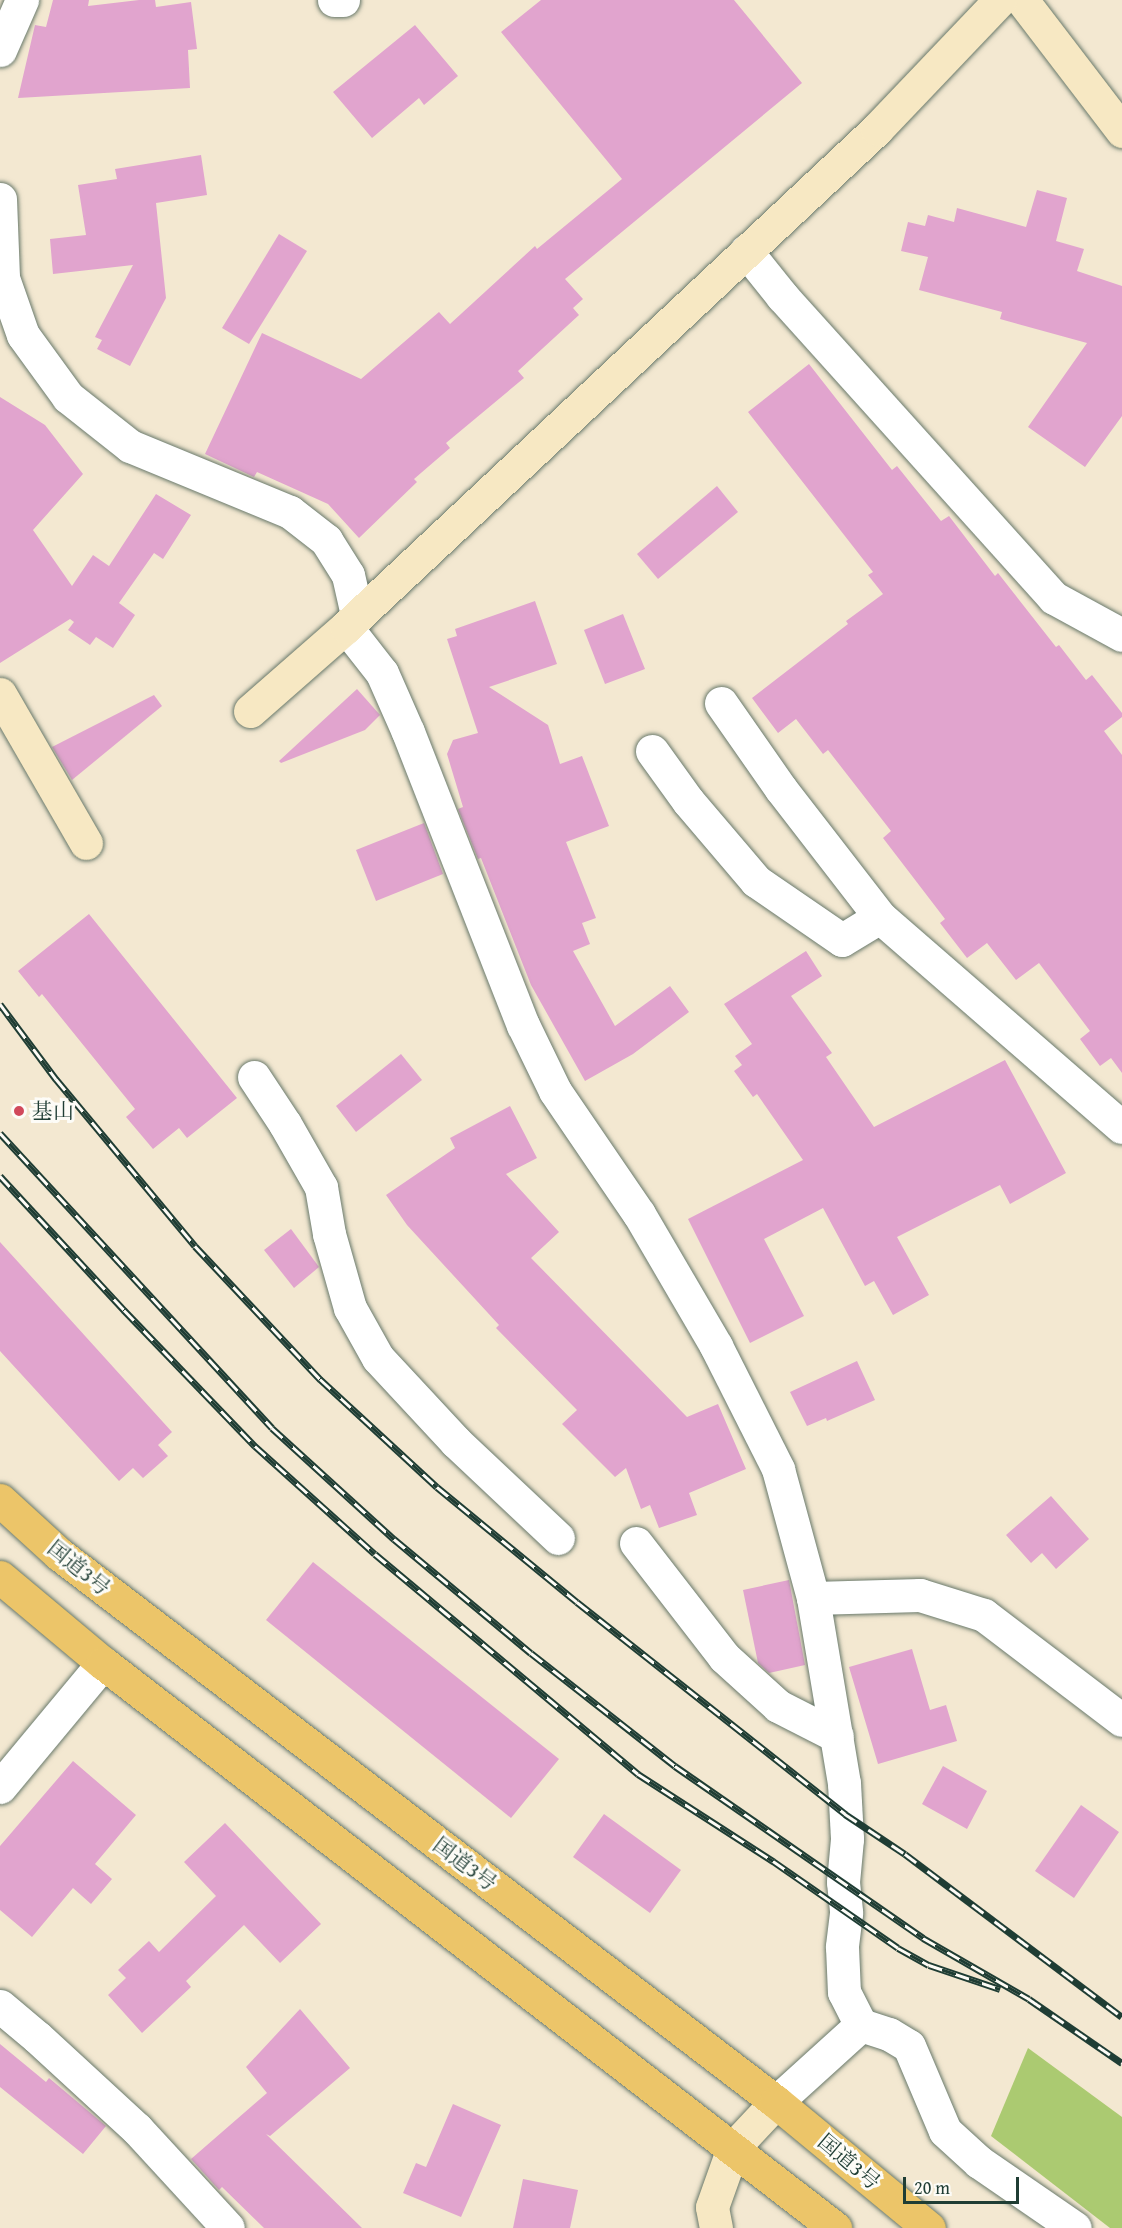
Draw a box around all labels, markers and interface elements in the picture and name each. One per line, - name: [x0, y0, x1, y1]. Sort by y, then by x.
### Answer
- place label: 基山: [32, 1098, 74, 1124]
- marker: 基山: [10, 1102, 28, 1120]
- street label: 国道3号: [43, 1535, 115, 1601]
- street label: 国道3号: [428, 1832, 502, 1896]
- street label: 国道3号: [813, 2129, 885, 2195]
- scale bar: [906, 2165, 1022, 2203]
- text: 20 m: [914, 2174, 950, 2201]

